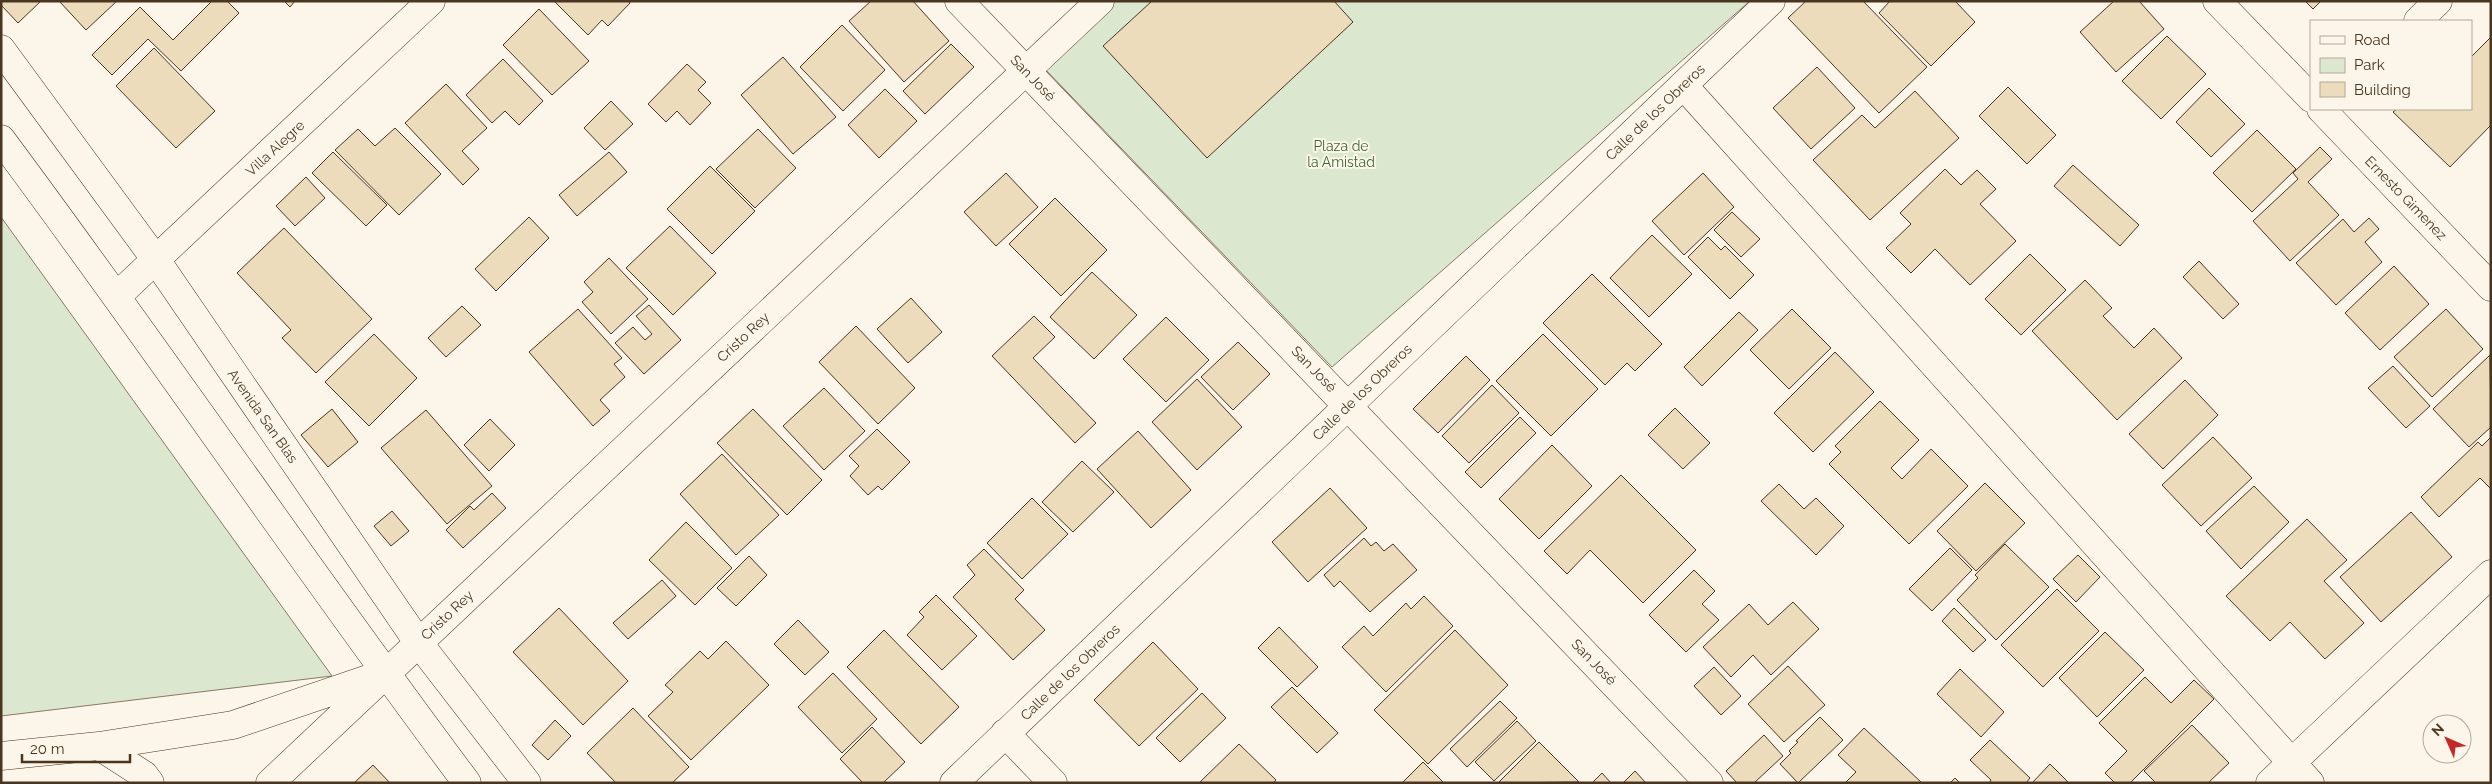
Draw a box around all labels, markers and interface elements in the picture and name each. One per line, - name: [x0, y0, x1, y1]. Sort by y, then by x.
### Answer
- legend: [2310, 20, 2472, 110]
- text: Road: [2354, 31, 2390, 49]
- street label: San José: [1007, 52, 1059, 104]
- text: Park: [2354, 56, 2385, 74]
- street label: Calle de los Obreros: [1602, 60, 1708, 163]
- text: Building: [2354, 81, 2411, 99]
- street label: Villa Alegre: [242, 117, 308, 179]
- park label: Plaza de la Amistad: [1307, 138, 1375, 170]
- street label: Ernesto Gimenez: [2362, 153, 2450, 243]
- street label: Cristo Rey: [714, 309, 773, 365]
- street label: Calle de los Obreros: [1309, 340, 1415, 443]
- street label: San José: [1288, 343, 1340, 395]
- street label: Avenida San Blas: [225, 366, 302, 466]
- street label: Cristo Rey: [418, 587, 477, 643]
- street label: Calle de los Obreros: [1017, 620, 1123, 723]
- street label: San José: [1568, 636, 1620, 688]
- north arrow: [2422, 714, 2472, 764]
- text: N: [2428, 720, 2447, 739]
- scale bar: [22, 732, 130, 764]
- text: 20 m: [30, 740, 65, 758]

